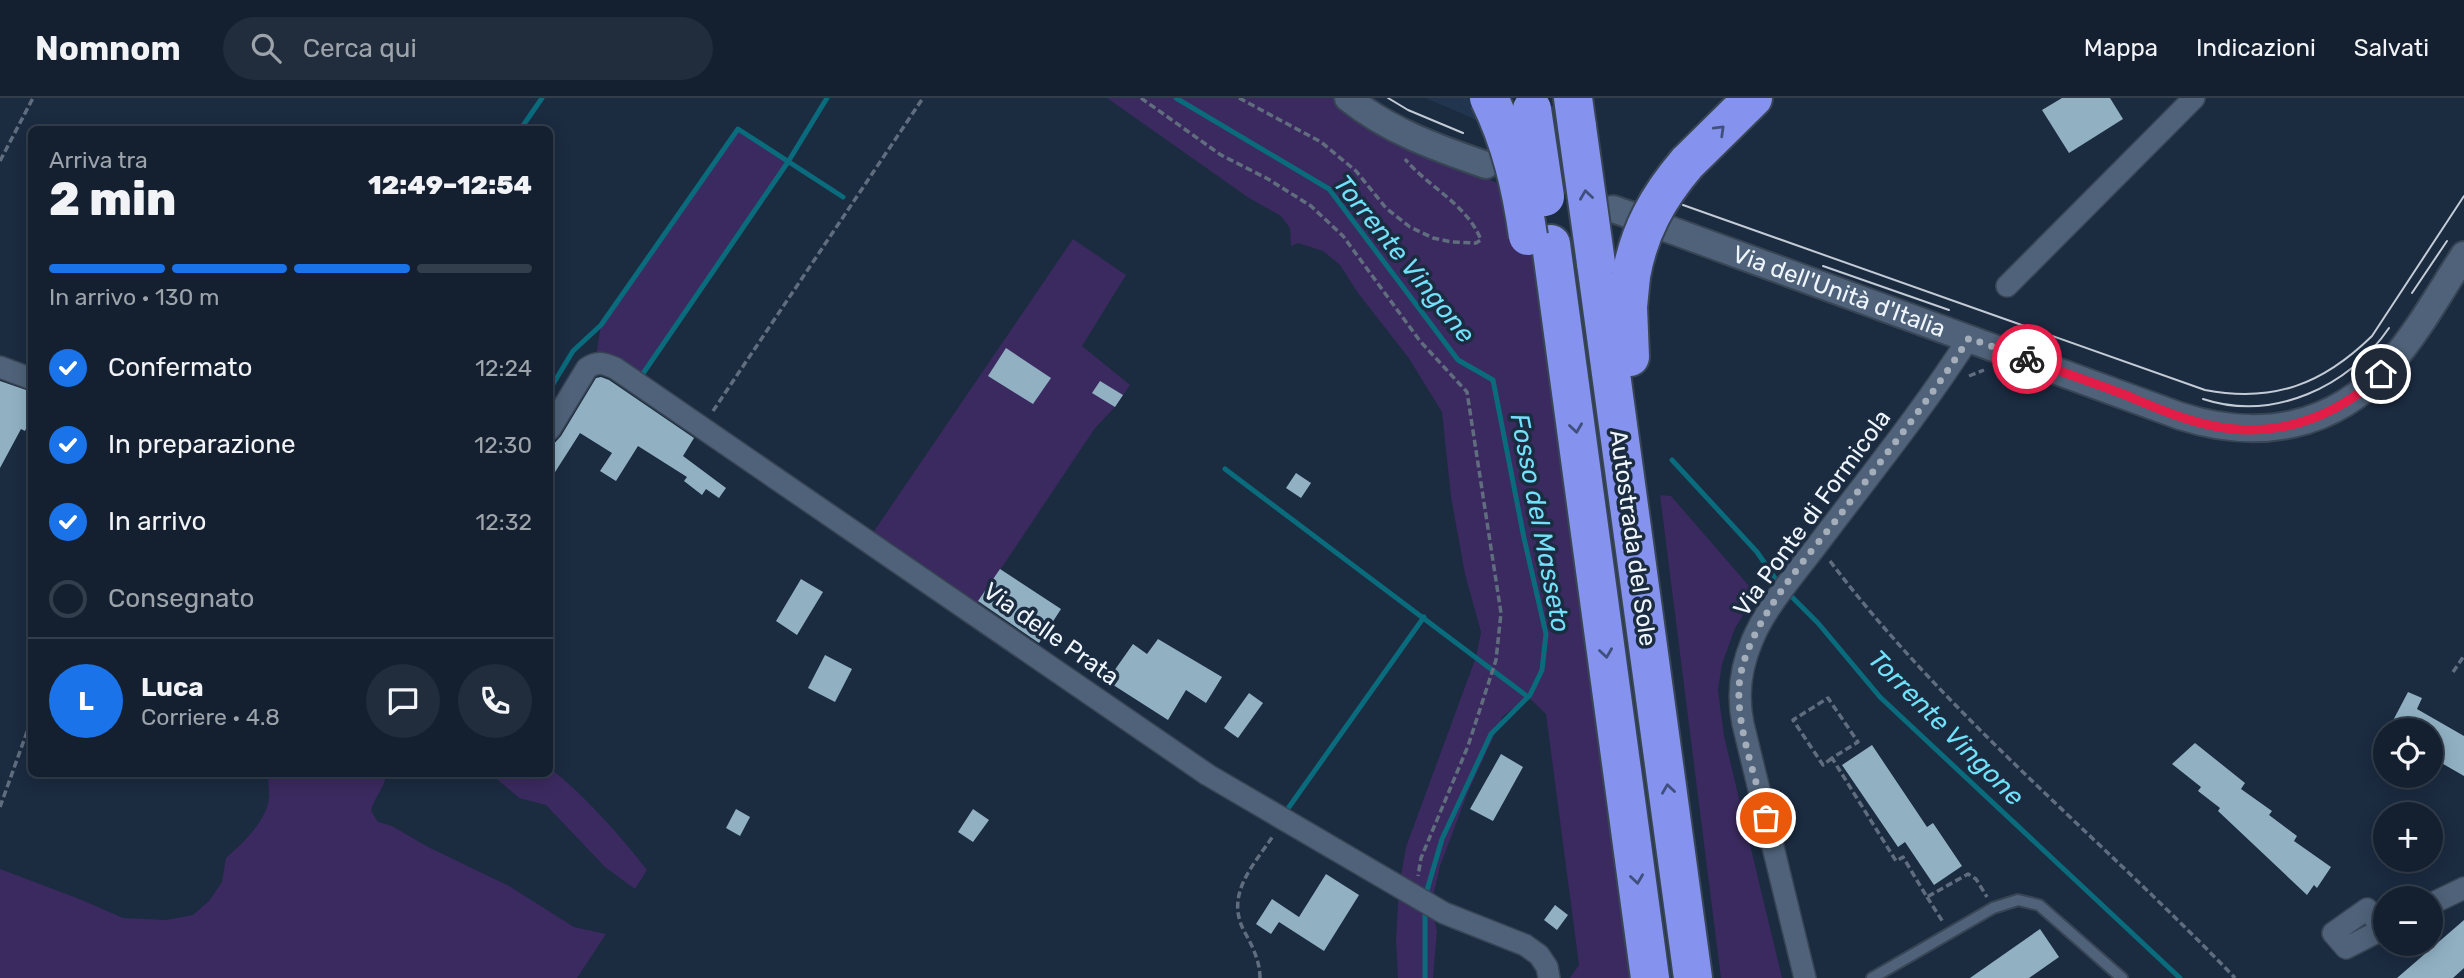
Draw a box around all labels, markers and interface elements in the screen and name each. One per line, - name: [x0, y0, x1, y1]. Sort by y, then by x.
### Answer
- search box: [223, 17, 713, 80]
- text: Nomnom: [35, 29, 181, 68]
- icon: search: [247, 29, 285, 67]
- text: Cerca qui: [303, 33, 417, 64]
- text: Mappa: [2084, 34, 2158, 62]
- text: Indicazioni: [2196, 34, 2316, 62]
- text: Salvati: [2354, 34, 2429, 62]
- one-way arrow: [1711, 125, 1724, 138]
- text: Arriva tra: [49, 146, 148, 174]
- water label: Torrente Vingone: [1327, 169, 1482, 350]
- text: 12:49–12:54: [368, 170, 532, 201]
- text: 2 min: [49, 172, 176, 227]
- one-way arrow: [1579, 189, 1594, 201]
- street label: Via dell'Unità d'Italia: [1729, 240, 1949, 343]
- text: In arrivo · 130 m: [49, 283, 219, 311]
- courier: [1992, 324, 2062, 394]
- icon: bike: [2008, 340, 2046, 378]
- pin: [2351, 344, 2411, 404]
- icon: check: [49, 349, 87, 387]
- text: Confermato: [108, 352, 252, 383]
- text: 12:24: [475, 354, 532, 382]
- icon: home: [2362, 355, 2400, 393]
- street label: Via Ponte di Formicola: [1728, 404, 1896, 622]
- water label: Fosso del Masseto: [1504, 411, 1576, 635]
- one-way arrow: [1569, 422, 1584, 434]
- icon: check: [49, 426, 87, 464]
- street label: Autostrada del Sole: [1604, 428, 1662, 648]
- text: In preparazione: [108, 429, 296, 460]
- text: 12:30: [474, 431, 532, 459]
- icon: check: [49, 503, 87, 541]
- text: In arrivo: [108, 506, 206, 537]
- text: 12:32: [475, 508, 532, 536]
- street label: Via delle Prata: [978, 577, 1124, 691]
- text: Consegnato: [108, 583, 254, 614]
- water label: Torrente Vingone: [1862, 644, 2031, 813]
- one-way arrow: [1599, 647, 1614, 659]
- button: chat: [366, 664, 440, 738]
- button: phone: [458, 664, 532, 738]
- text: Luca: [141, 672, 204, 703]
- text: L: [78, 686, 94, 717]
- text: Corriere · 4.8: [141, 703, 280, 731]
- map controls: [2373, 718, 2443, 956]
- button: locate: [2373, 718, 2443, 788]
- one-way arrow: [1660, 783, 1675, 795]
- pin: [1736, 788, 1796, 848]
- icon: bag: [1747, 799, 1785, 837]
- button: +: [2373, 802, 2443, 872]
- one-way arrow: [1629, 873, 1644, 884]
- button: −: [2373, 886, 2443, 956]

